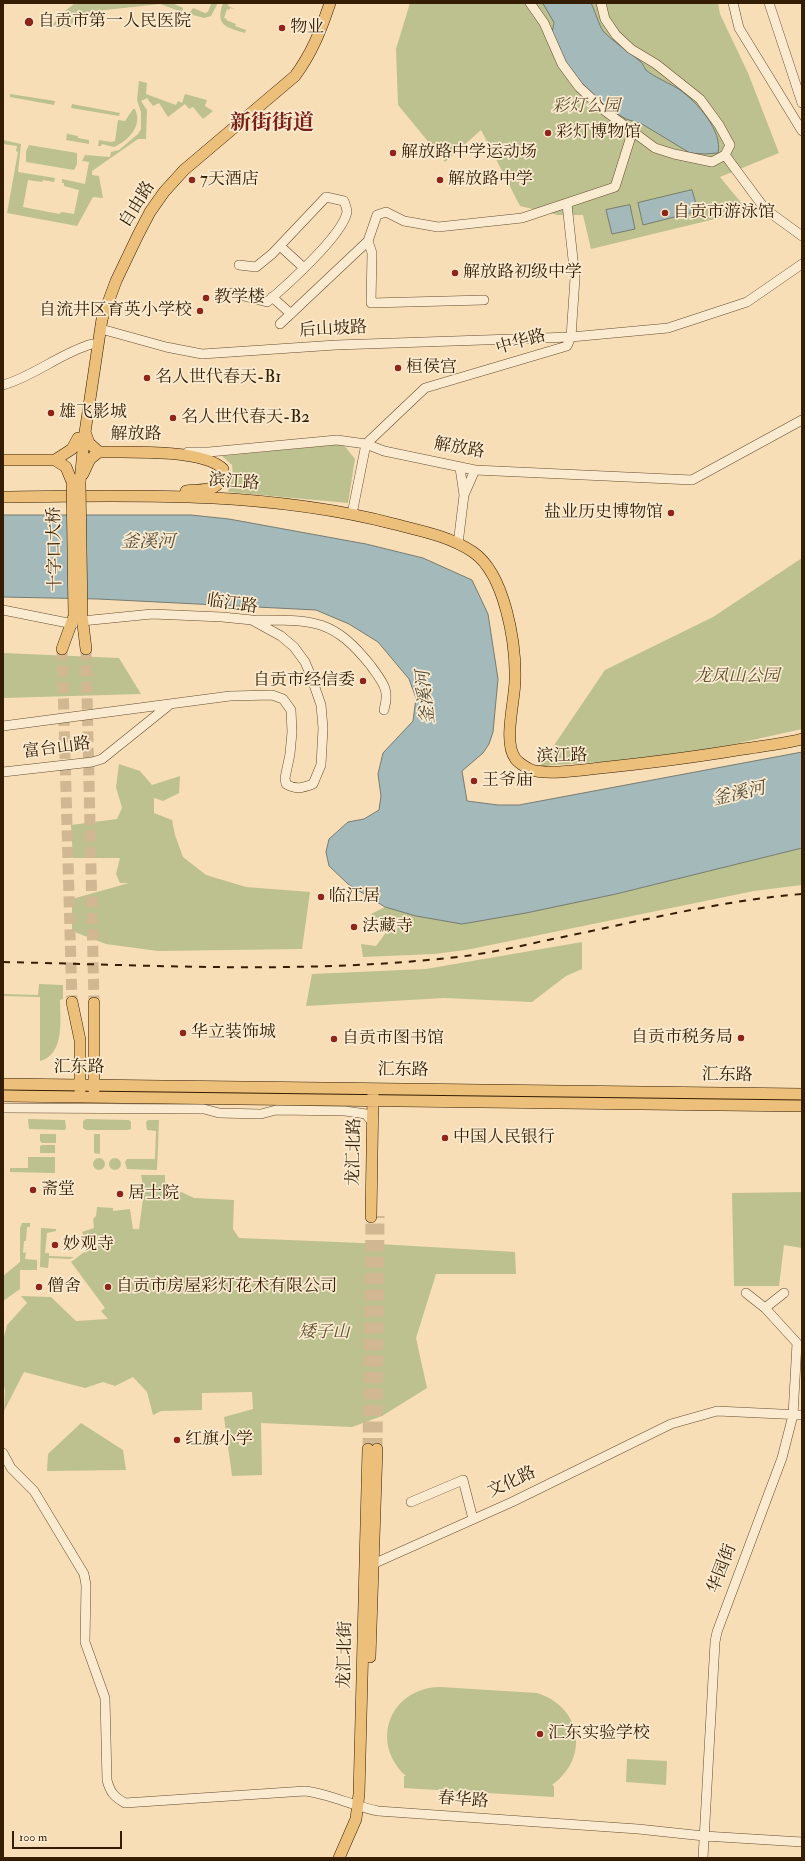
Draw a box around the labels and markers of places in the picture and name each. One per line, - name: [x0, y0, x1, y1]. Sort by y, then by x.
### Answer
- place label: 自贡市第一人民医院: [38, 12, 191, 32]
- marker: 自贡市第一人民医院: [23, 16, 35, 28]
- place label: 物业: [290, 18, 324, 38]
- marker: 物业: [277, 23, 287, 33]
- place label: 彩灯博物馆: [556, 123, 641, 143]
- marker: 彩灯博物馆: [543, 128, 553, 138]
- place label: 解放路中学运动场: [401, 143, 537, 163]
- marker: 解放路中学运动场: [388, 148, 398, 158]
- place label: 7天酒店: [200, 170, 259, 190]
- place label: 解放路中学: [448, 170, 533, 190]
- marker: 7天酒店: [187, 175, 197, 185]
- marker: 解放路中学: [435, 175, 445, 185]
- place label: 自贡市游泳馆: [673, 203, 775, 223]
- marker: 自贡市游泳馆: [660, 208, 670, 218]
- place label: 解放路初级中学: [463, 263, 582, 283]
- marker: 解放路初级中学: [450, 268, 460, 278]
- place label: 教学楼: [214, 288, 265, 308]
- marker: 教学楼: [201, 293, 211, 303]
- place label: 自流井区育英小学校: [39, 301, 192, 321]
- marker: 自流井区育英小学校: [195, 306, 205, 316]
- place label: 桓侯宫: [406, 358, 457, 378]
- marker: 桓侯宫: [393, 363, 403, 373]
- place label: 名人世代春天-B1: [155, 368, 281, 388]
- marker: 名人世代春天-B1: [142, 373, 152, 383]
- place label: 雄飞影城: [59, 403, 127, 423]
- marker: 雄飞影城: [46, 408, 56, 418]
- place label: 名人世代春天-B2: [181, 408, 310, 428]
- marker: 名人世代春天-B2: [168, 413, 178, 423]
- place label: 盐业历史博物馆: [544, 503, 663, 523]
- marker: 盐业历史博物馆: [666, 508, 676, 518]
- place label: 自贡市经信委: [253, 671, 355, 691]
- marker: 自贡市经信委: [358, 676, 368, 686]
- place label: 王爷庙: [482, 771, 533, 791]
- marker: 王爷庙: [469, 776, 479, 786]
- place label: 临江居: [329, 887, 380, 907]
- marker: 临江居: [316, 892, 326, 902]
- place label: 法藏寺: [362, 917, 413, 937]
- marker: 法藏寺: [349, 922, 359, 932]
- place label: 华立装饰城: [191, 1023, 276, 1043]
- marker: 华立装饰城: [178, 1028, 188, 1038]
- place label: 自贡市税务局: [631, 1028, 733, 1048]
- place label: 自贡市图书馆: [342, 1029, 444, 1049]
- marker: 自贡市税务局: [736, 1033, 746, 1043]
- marker: 自贡市图书馆: [329, 1034, 339, 1044]
- place label: 中国人民银行: [453, 1128, 555, 1148]
- marker: 中国人民银行: [440, 1133, 450, 1143]
- place label: 斋堂: [41, 1180, 75, 1200]
- place label: 居士院: [128, 1184, 179, 1204]
- marker: 斋堂: [28, 1185, 38, 1195]
- marker: 居士院: [115, 1189, 125, 1199]
- place label: 妙观寺: [63, 1235, 114, 1255]
- marker: 妙观寺: [50, 1240, 60, 1250]
- place label: 僧舍: [47, 1277, 81, 1297]
- place label: 自贡市房屋彩灯花术有限公司: [116, 1277, 337, 1297]
- marker: 僧舍: [34, 1282, 44, 1292]
- marker: 自贡市房屋彩灯花术有限公司: [103, 1282, 113, 1292]
- place label: 红旗小学: [185, 1430, 253, 1450]
- marker: 红旗小学: [172, 1435, 182, 1445]
- place label: 汇东实验学校: [548, 1724, 650, 1744]
- marker: 汇东实验学校: [535, 1729, 545, 1739]

